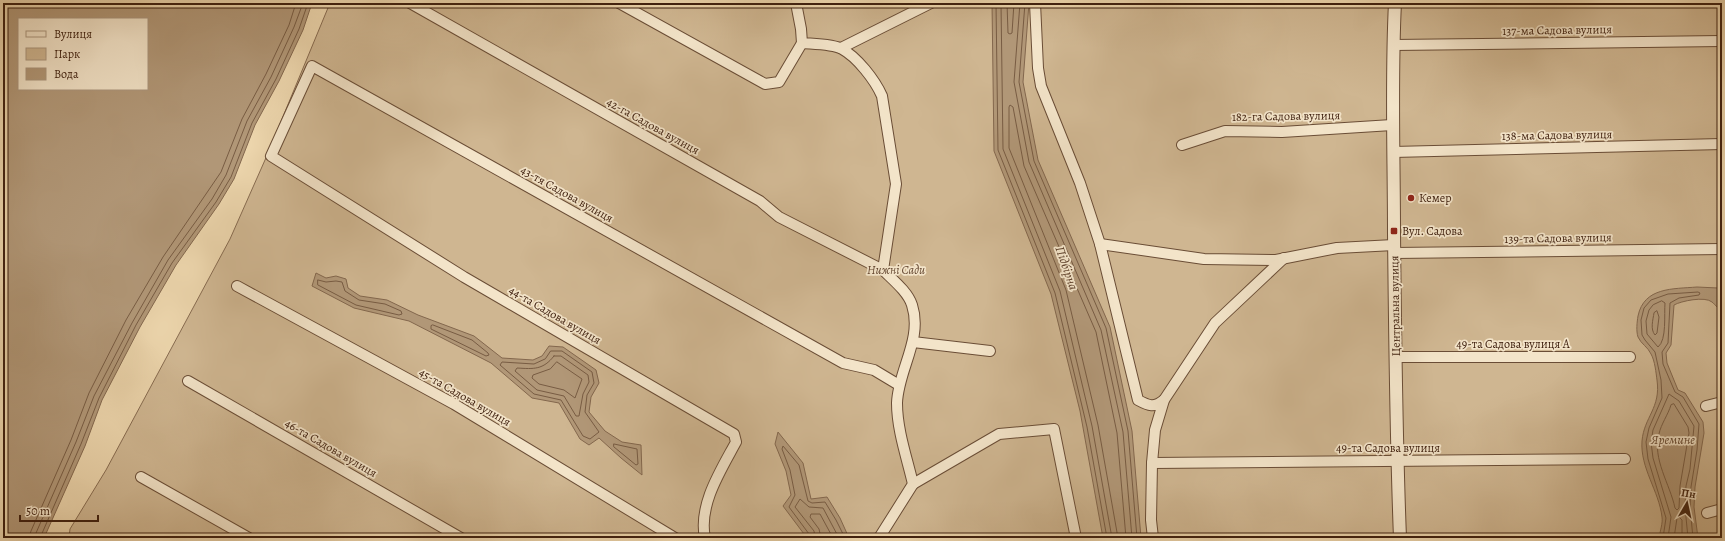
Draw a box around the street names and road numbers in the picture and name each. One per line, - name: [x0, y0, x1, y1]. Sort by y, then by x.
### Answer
- street label: 137-ма Садова вулиця: [1502, 21, 1612, 39]
- street label: 42-га Садова вулиця: [604, 94, 702, 158]
- street label: 182-га Садова вулиця: [1232, 107, 1340, 125]
- street label: 138-ма Садова вулиця: [1502, 126, 1613, 144]
- street label: 43-тя Садова вулиця: [518, 162, 616, 226]
- street label: 139-та Садова вулиця: [1504, 229, 1612, 247]
- street label: Центральна вулиця: [1386, 255, 1404, 357]
- street label: 44-та Садова вулиця: [506, 282, 604, 348]
- street label: 49-та Садова вулиця А: [1456, 336, 1571, 352]
- street label: 45-та Садова вулиця: [416, 364, 514, 430]
- street label: 46-та Садова вулиця: [282, 415, 380, 481]
- street label: 49-та Садова вулиця: [1336, 440, 1440, 456]

